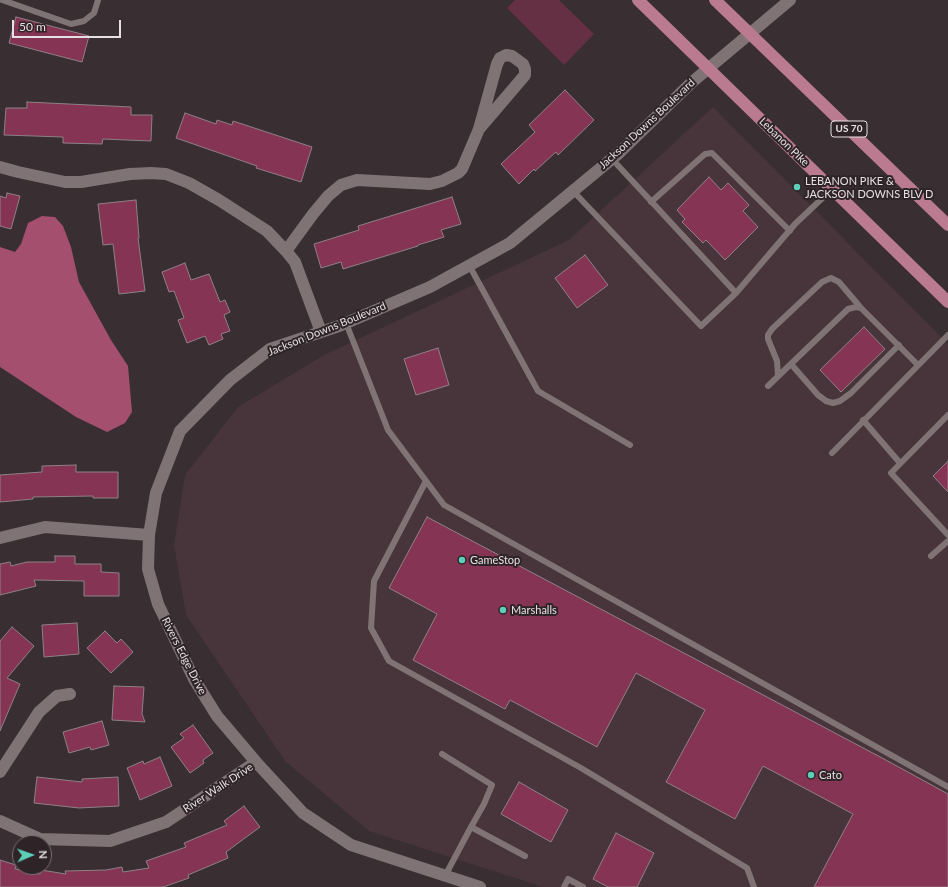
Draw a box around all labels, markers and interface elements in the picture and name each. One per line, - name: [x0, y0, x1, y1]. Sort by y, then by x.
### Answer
- scale bar: [14, 12, 123, 38]
- text: 50 m: [19, 19, 46, 34]
- street label: Jackson Downs Boulevard: [596, 76, 698, 172]
- street label: Lebanon Pike: [756, 115, 812, 169]
- road number: US 70: [831, 121, 867, 137]
- place label: LEBANON PIKE & JACKSON DOWNS BLV D: [805, 174, 933, 200]
- marker: LEBANON PIKE & JACKSON DOWNS BLV D: [792, 182, 802, 192]
- street label: Jackson Downs Boulevard: [266, 299, 388, 359]
- place label: GameStop: [470, 553, 520, 567]
- marker: GameStop: [457, 555, 467, 565]
- place label: Marshalls: [511, 603, 557, 617]
- marker: Marshalls: [498, 605, 508, 615]
- street label: Rivers Edge Drive: [159, 615, 209, 697]
- street label: River Walk Drive: [180, 760, 256, 816]
- place label: Cato: [819, 768, 842, 782]
- marker: Cato: [806, 770, 816, 780]
- north arrow: [12, 835, 52, 875]
- text: N: [37, 850, 50, 859]

